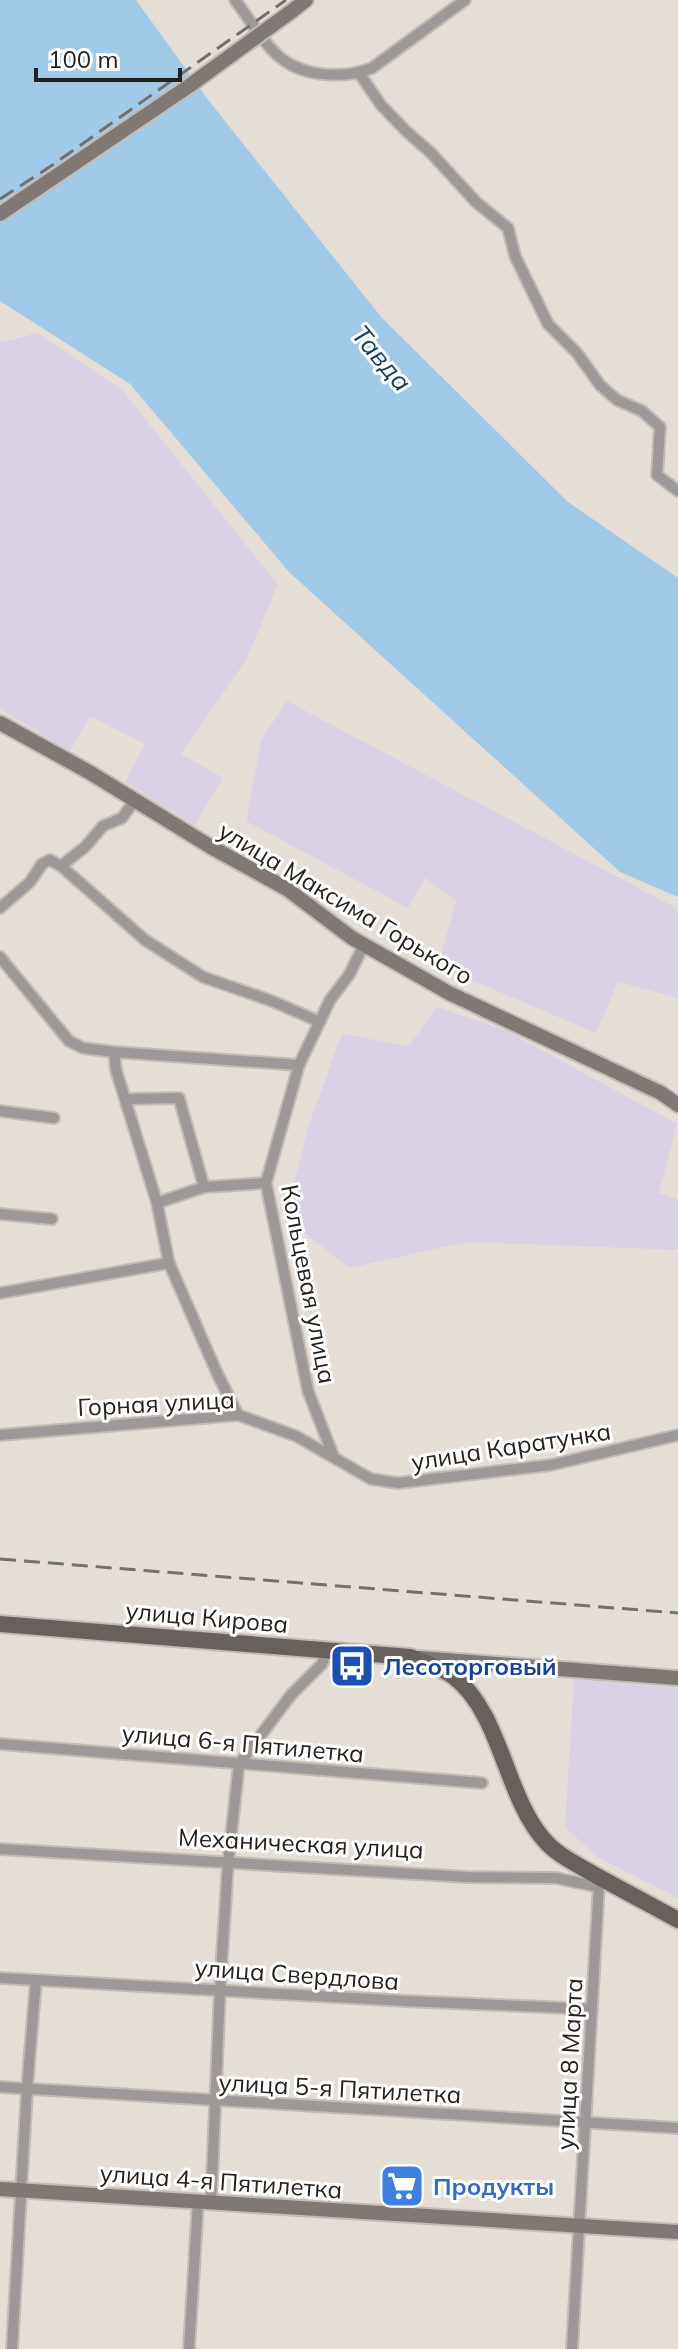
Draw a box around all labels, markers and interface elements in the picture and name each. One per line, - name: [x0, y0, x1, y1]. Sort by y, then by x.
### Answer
- scale bar: [36, 32, 180, 82]
- text: 100 m: [48, 44, 119, 74]
- water label: Тавда: [345, 318, 419, 398]
- street label: улица Максима Горького: [213, 815, 479, 991]
- street label: Кольцевая улица: [275, 1182, 343, 1386]
- street label: Горная улица: [77, 1384, 235, 1422]
- street label: улица Каратунка: [409, 1415, 613, 1477]
- street label: улица Кирова: [125, 1595, 289, 1639]
- bus stop icon: Лесоторговый: [328, 1642, 376, 1690]
- place label: Лесоторговый: [383, 1651, 557, 1681]
- street label: улица 6-я Пятилетка: [121, 1717, 365, 1769]
- street label: Механическая улица: [178, 1822, 424, 1864]
- street label: улица Свердлова: [194, 1952, 400, 1996]
- street label: улица 8 Марта: [550, 1977, 588, 2151]
- street label: улица 5-я Пятилетка: [218, 2067, 462, 2109]
- street label: улица 4-я Пятилетка: [99, 2158, 343, 2204]
- supermarket icon: Продукты: [378, 2162, 426, 2210]
- place label: Продукты: [433, 2171, 554, 2201]

